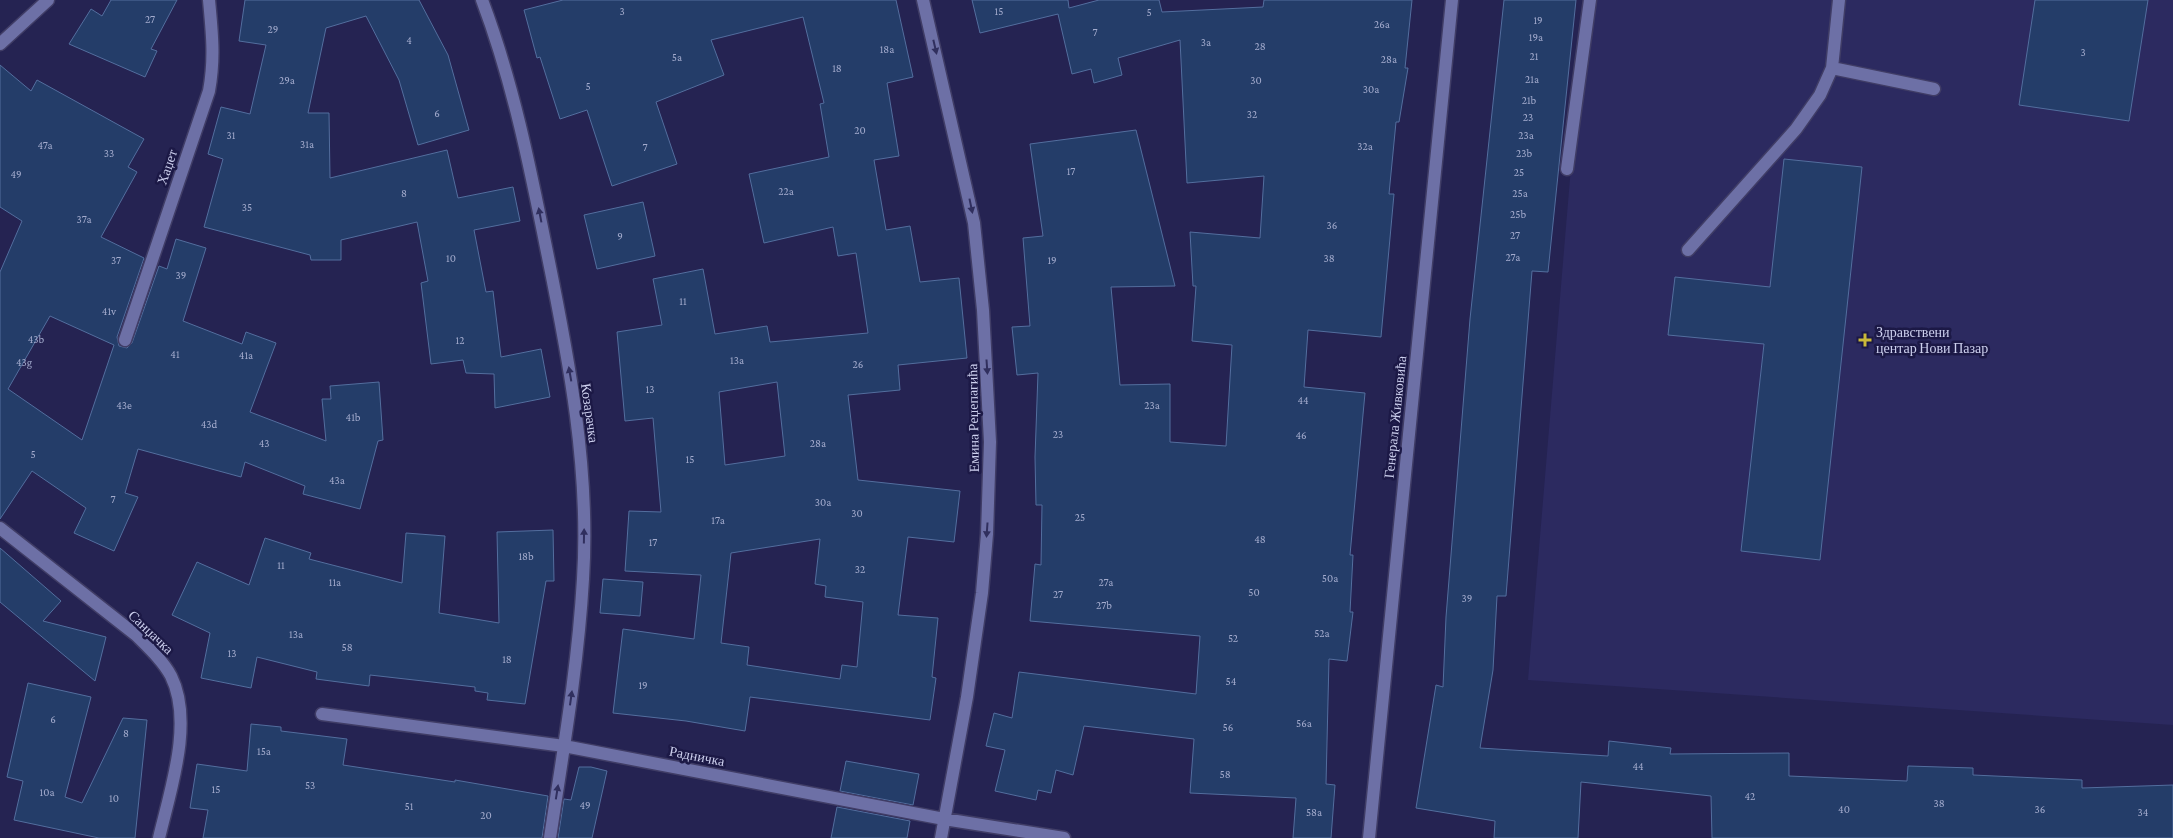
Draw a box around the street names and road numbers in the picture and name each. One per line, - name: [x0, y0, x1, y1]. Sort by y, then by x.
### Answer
- street label: Хаџет: [154, 147, 180, 187]
- street label: Генерала Живковића: [1381, 354, 1409, 479]
- street label: Емина Реџепагића: [964, 363, 982, 473]
- street label: Козарачка: [578, 382, 602, 445]
- street label: Санџачка: [125, 607, 177, 658]
- street label: Радничка: [668, 743, 727, 769]

